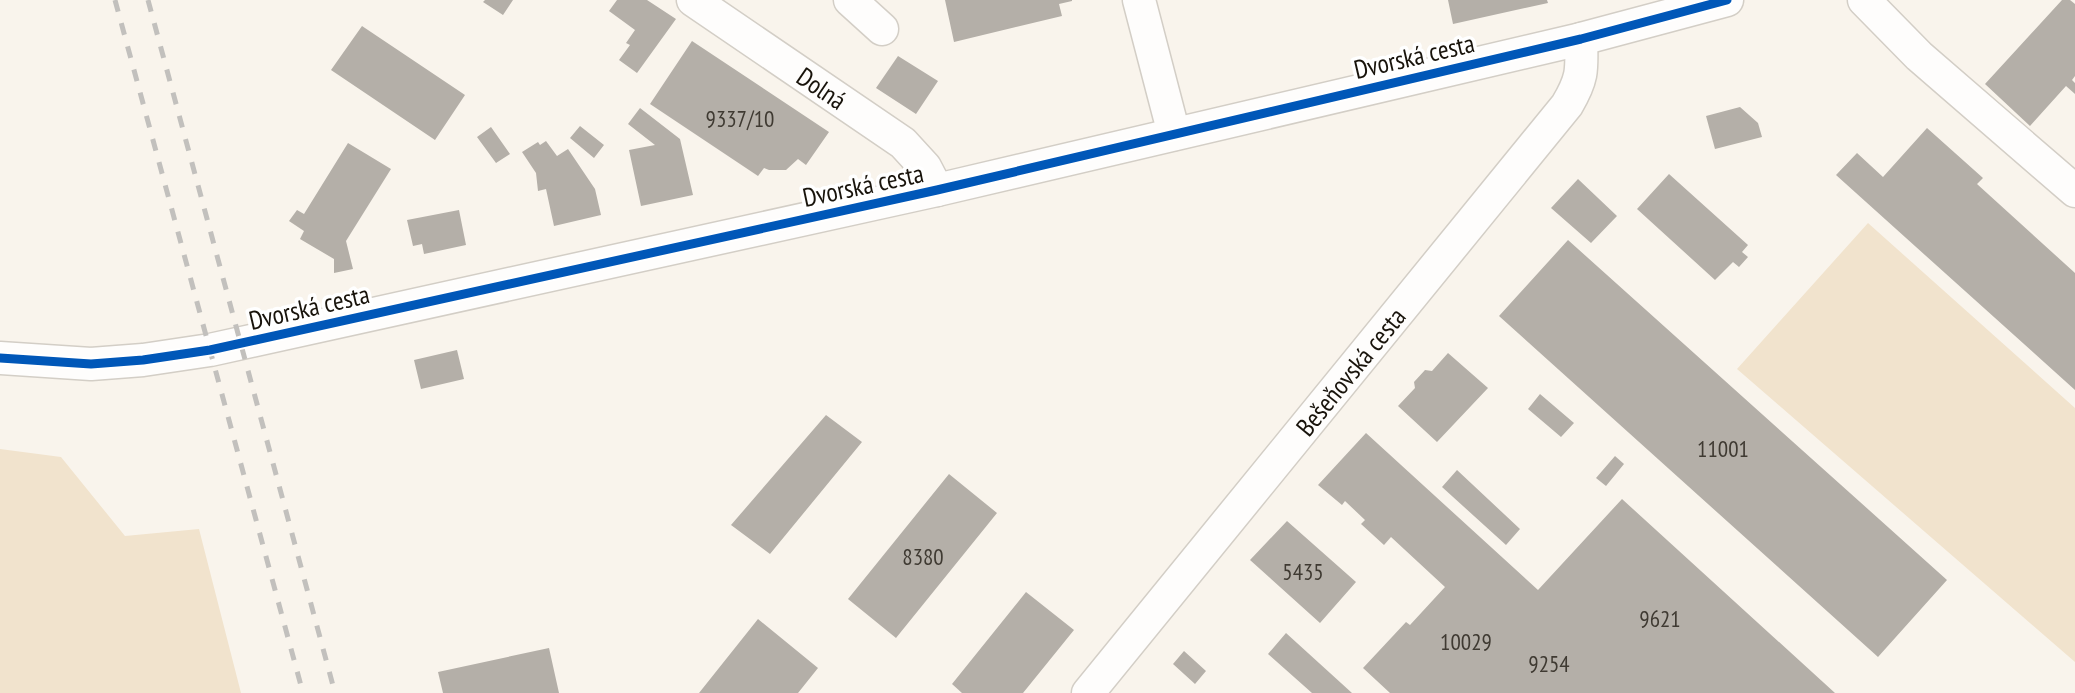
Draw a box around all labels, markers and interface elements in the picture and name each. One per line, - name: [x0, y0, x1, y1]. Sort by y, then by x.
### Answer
- street label: Dvorská cesta: [1351, 26, 1477, 86]
- street label: Dolná: [791, 59, 853, 116]
- house number: 9337/10: [706, 104, 774, 133]
- street label: Dvorská cesta: [800, 156, 926, 214]
- street label: Dvorská cesta: [246, 277, 372, 337]
- street label: Bešeňovská cesta: [1288, 300, 1412, 442]
- house number: 11001: [1697, 434, 1749, 463]
- house number: 8380: [902, 542, 944, 571]
- house number: 5435: [1282, 557, 1324, 586]
- house number: 9621: [1639, 604, 1681, 633]
- house number: 10029: [1440, 627, 1492, 656]
- house number: 9254: [1528, 649, 1570, 678]

